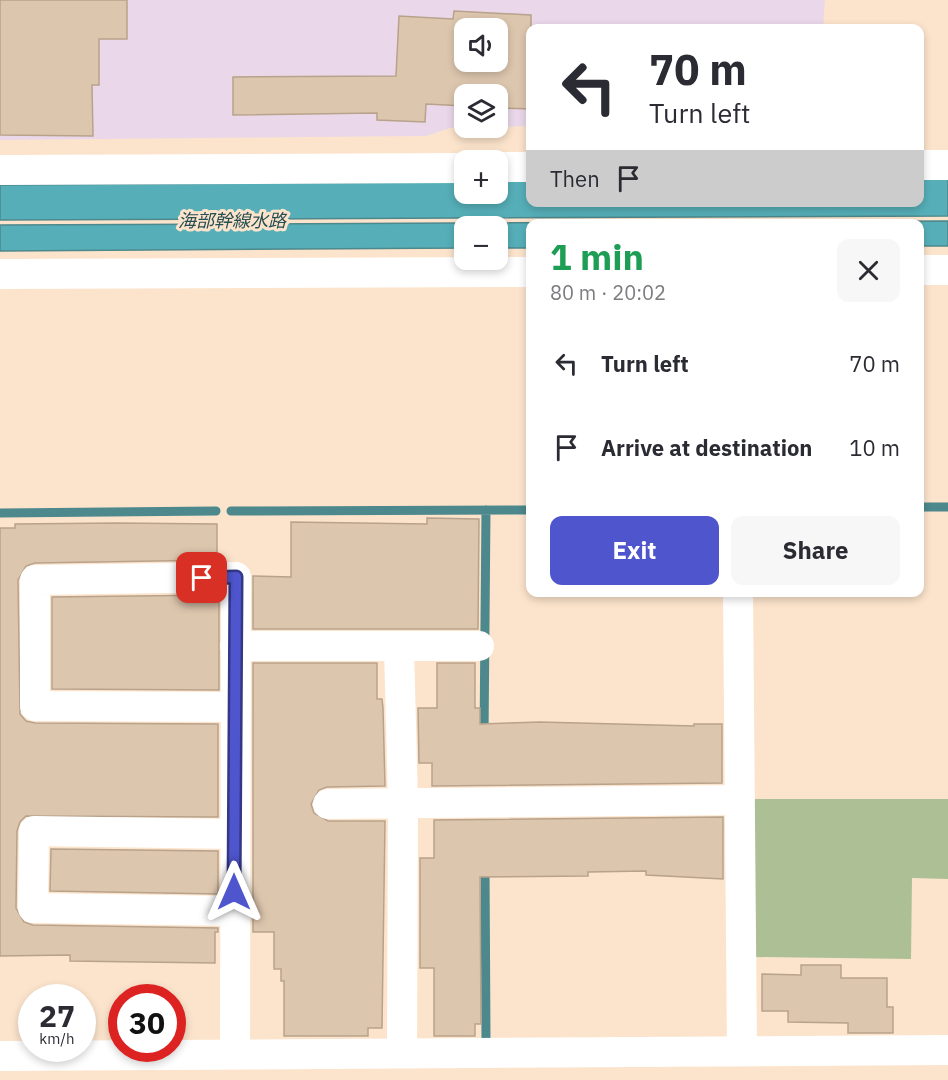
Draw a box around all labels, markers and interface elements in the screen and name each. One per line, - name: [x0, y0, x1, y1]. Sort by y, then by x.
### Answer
- map controls: [454, 18, 508, 270]
- button: sound: [454, 18, 508, 72]
- text: 70 m: [649, 42, 747, 97]
- icon: left: [550, 48, 628, 126]
- button: layers: [454, 84, 508, 138]
- text: Turn left: [649, 95, 750, 130]
- button: +: [454, 150, 508, 204]
- icon: arrive: [612, 162, 645, 195]
- text: Then: [550, 164, 600, 193]
- water label: 海部幹線水路: [178, 209, 288, 232]
- button: −: [454, 216, 508, 270]
- text: 1 min: [550, 233, 644, 280]
- button: close: [837, 239, 900, 302]
- text: 80 m · 20:02: [550, 279, 666, 306]
- icon: left: [550, 347, 583, 380]
- text: Turn left: [601, 349, 689, 378]
- text: 70 m: [849, 349, 900, 378]
- icon: arrive: [550, 431, 583, 464]
- text: Arrive at destination: [601, 433, 812, 462]
- text: 10 m: [849, 433, 900, 462]
- button: Exit: [550, 516, 719, 585]
- button: Share: [731, 516, 900, 585]
- pin: [176, 552, 227, 603]
- icon: arrive: [185, 561, 218, 594]
- position arrow: [202, 860, 266, 924]
- speed limit sign: 30: [108, 984, 186, 1062]
- text: 27: [39, 996, 75, 1035]
- text: km/h: [39, 1029, 75, 1048]

